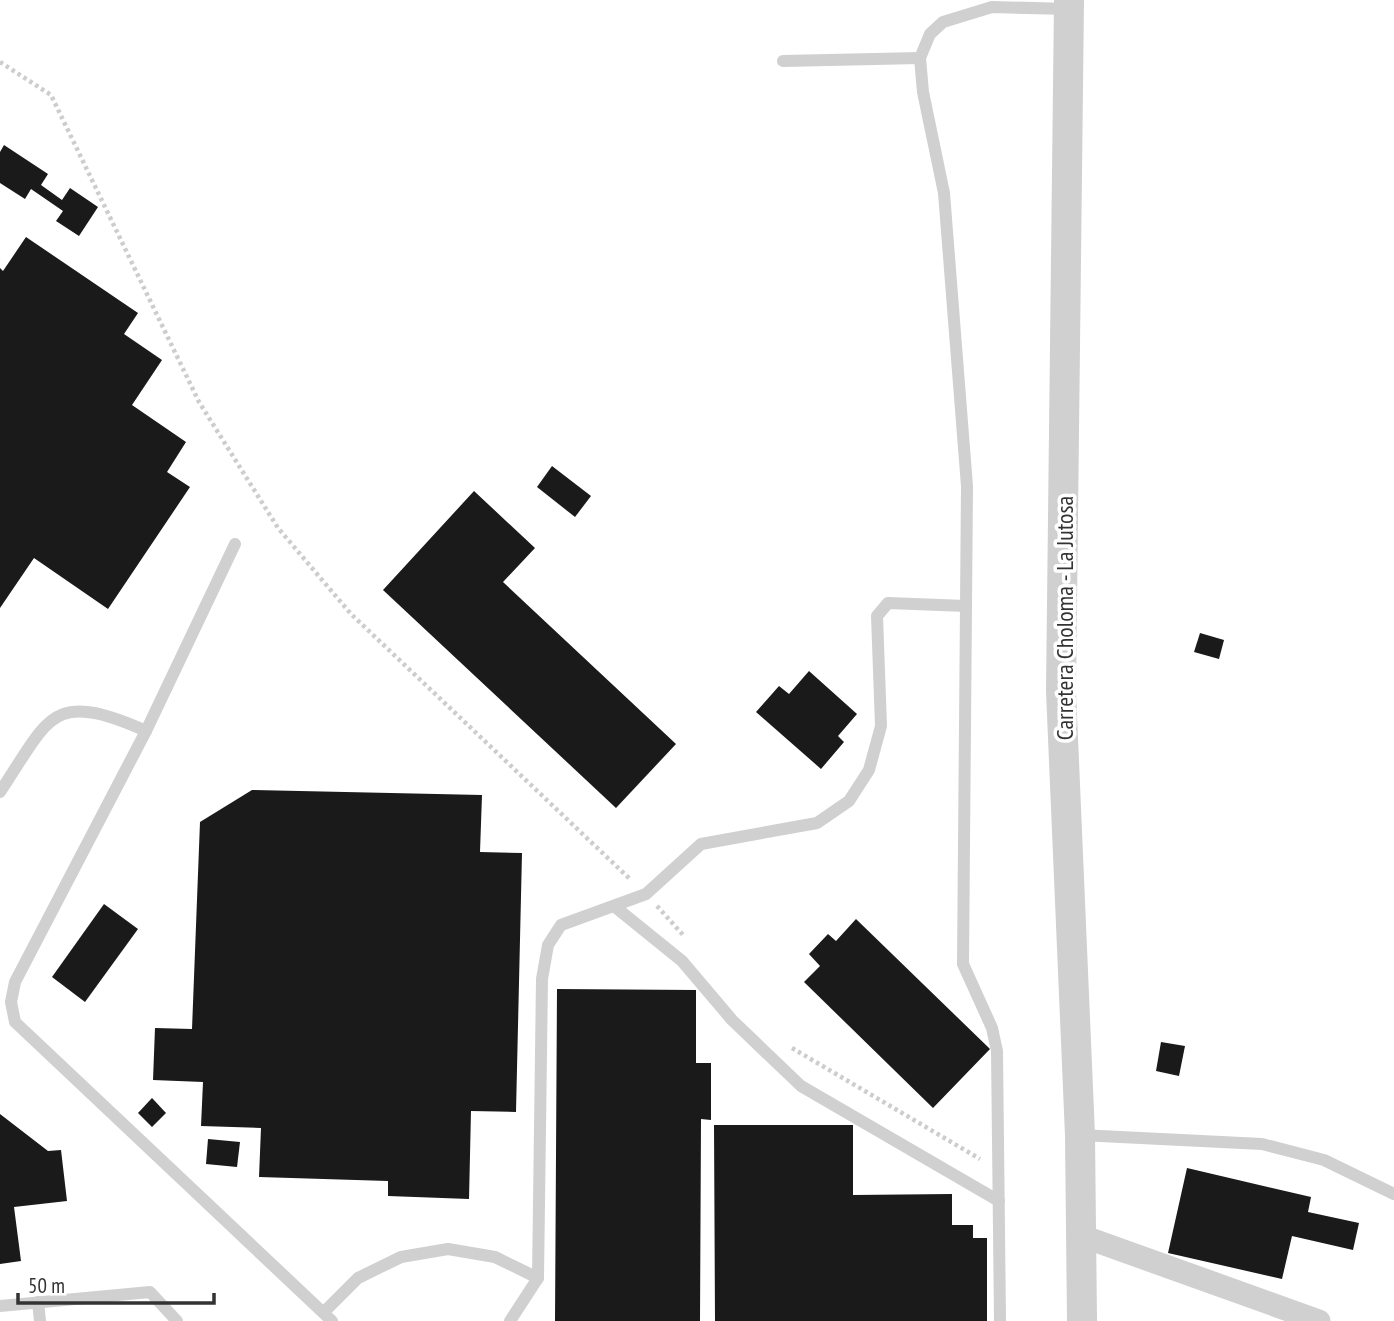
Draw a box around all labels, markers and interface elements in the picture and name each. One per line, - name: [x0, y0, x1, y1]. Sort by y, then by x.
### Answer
- street label: Carretera Choloma - La Jutosa: [1049, 496, 1080, 740]
- scale bar: [18, 1262, 214, 1306]
- text: 50 m: [28, 1272, 65, 1299]

